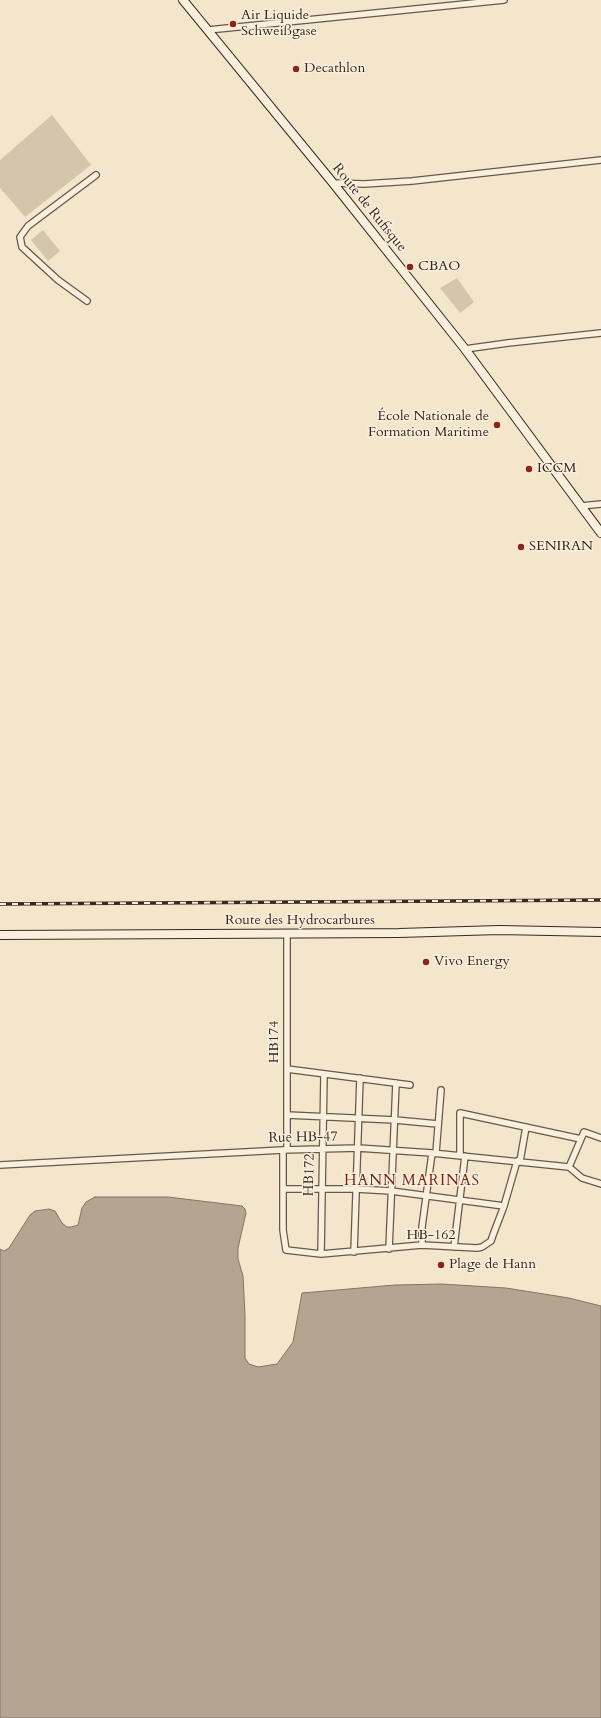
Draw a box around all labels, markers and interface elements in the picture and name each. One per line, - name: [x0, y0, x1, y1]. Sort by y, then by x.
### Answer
- place label: Air Liquide Schweißgase: [241, 8, 317, 40]
- marker: Air Liquide Schweißgase: [228, 19, 238, 29]
- place label: Decathlon: [304, 61, 365, 77]
- marker: Decathlon: [291, 64, 301, 74]
- street label: Route de Rufisque: [328, 161, 410, 255]
- place label: CBAO: [418, 259, 460, 275]
- marker: CBAO: [405, 262, 415, 272]
- place label: École Nationale de Formation Maritime: [368, 409, 489, 442]
- marker: École Nationale de Formation Maritime: [492, 420, 502, 430]
- place label: ICCM: [537, 461, 576, 477]
- marker: ICCM: [524, 464, 534, 474]
- place label: SENIRAN: [529, 539, 593, 555]
- marker: SENIRAN: [516, 542, 526, 552]
- street label: Route des Hydrocarbures: [225, 913, 375, 929]
- place label: Vivo Energy: [434, 954, 510, 970]
- marker: Vivo Energy: [421, 957, 431, 967]
- street label: HB174: [267, 1021, 283, 1063]
- street label: Rue HB-47: [268, 1129, 338, 1147]
- street label: HB172: [301, 1153, 319, 1197]
- district label: HANN MARINAS: [344, 1173, 480, 1191]
- street label: HB-162: [407, 1228, 455, 1244]
- place label: Plage de Hann: [449, 1257, 536, 1273]
- marker: Plage de Hann: [436, 1260, 446, 1270]

